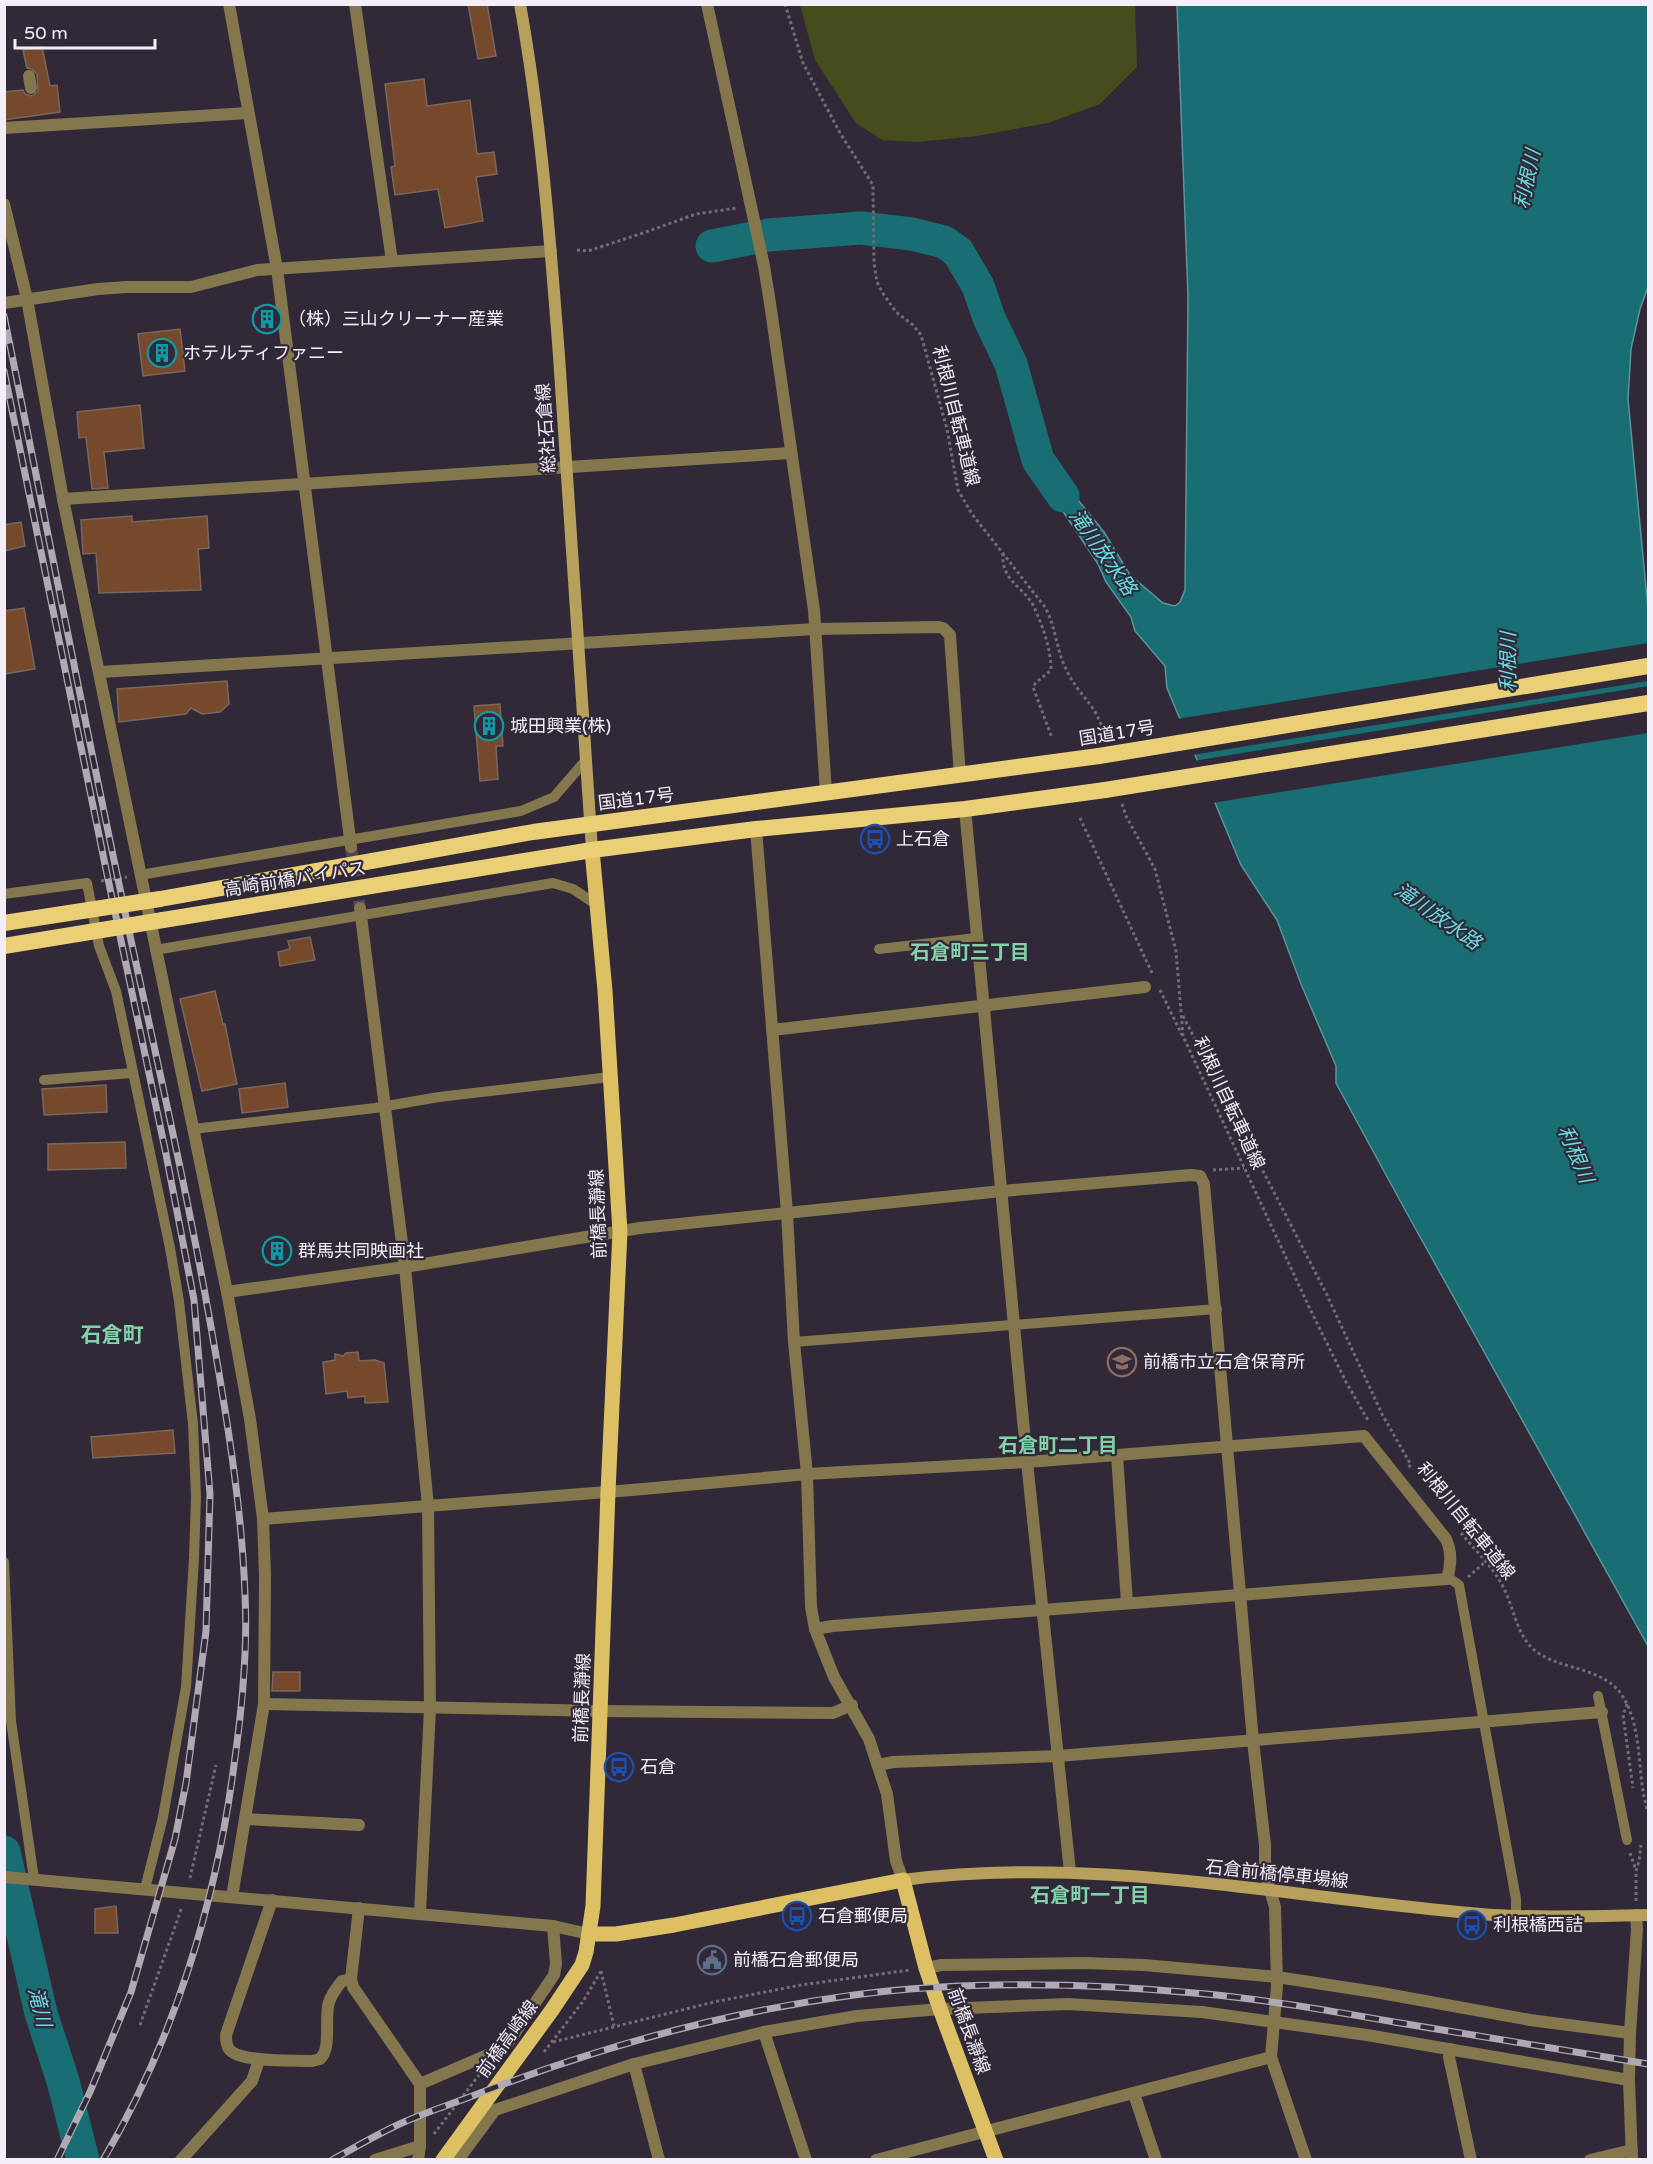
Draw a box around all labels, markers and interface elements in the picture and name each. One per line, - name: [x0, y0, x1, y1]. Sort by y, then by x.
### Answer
- scale bar: [15, 12, 154, 50]
- text: 50 m: [24, 22, 68, 44]
- water label: 利根川: [1510, 145, 1546, 211]
- building icon: （株）三山クリーナー産業: [251, 303, 283, 335]
- place label: （株）三山クリーナー産業: [288, 308, 504, 330]
- building icon: ホテルティファニー: [146, 337, 178, 369]
- place label: ホテルティファニー: [183, 342, 344, 364]
- street label: 利根川自転車道線: [928, 343, 984, 489]
- street label: 総社石倉線: [532, 382, 560, 474]
- water label: 滝川放水路: [1064, 505, 1142, 602]
- water label: 利根川: [1497, 630, 1521, 692]
- building icon: 城田興業(株): [473, 710, 505, 742]
- place label: 城田興業(株): [510, 715, 611, 737]
- street label: 国道17号: [1077, 716, 1157, 750]
- street label: 国道17号: [597, 783, 675, 815]
- bus stop icon: 上石倉: [859, 823, 891, 855]
- place label: 上石倉: [896, 828, 950, 850]
- street label: 高崎前橋バイパス: [222, 857, 368, 901]
- water label: 滝川放水路: [1390, 878, 1487, 956]
- district label: 石倉町三丁目: [910, 941, 1030, 965]
- street label: 利根川自転車道線: [1189, 1033, 1269, 1173]
- water label: 利根川: [1552, 1122, 1599, 1189]
- street label: 前橋長瀞線: [585, 1169, 611, 1259]
- building icon: 群馬共同映画社: [261, 1235, 293, 1267]
- place label: 群馬共同映画社: [298, 1240, 424, 1262]
- district label: 石倉町: [81, 1323, 144, 1348]
- school or university icon: 前橋市立石倉保育所: [1106, 1346, 1138, 1378]
- place label: 前橋市立石倉保育所: [1143, 1351, 1305, 1373]
- district label: 石倉町二丁目: [998, 1434, 1118, 1458]
- street label: 利根川自転車道線: [1412, 1458, 1520, 1584]
- street label: 前橋長瀞線: [569, 1653, 595, 1743]
- bus stop icon: 石倉: [603, 1751, 635, 1783]
- place label: 石倉: [640, 1756, 676, 1778]
- street label: 石倉前橋停車場線: [1204, 1856, 1350, 1892]
- district label: 石倉町一丁目: [1030, 1884, 1150, 1908]
- bus stop icon: 石倉郵便局: [781, 1900, 813, 1932]
- place label: 石倉郵便局: [818, 1905, 908, 1927]
- bus stop icon: 利根橋西詰: [1456, 1909, 1488, 1941]
- place label: 利根橋西詰: [1493, 1914, 1583, 1936]
- public building icon: 前橋石倉郵便局: [696, 1944, 728, 1976]
- place label: 前橋石倉郵便局: [733, 1949, 859, 1971]
- water label: 滝川: [23, 1985, 56, 2031]
- street label: 前橋長瀞線: [943, 1985, 995, 2077]
- street label: 前橋高崎線: [472, 1996, 542, 2082]

